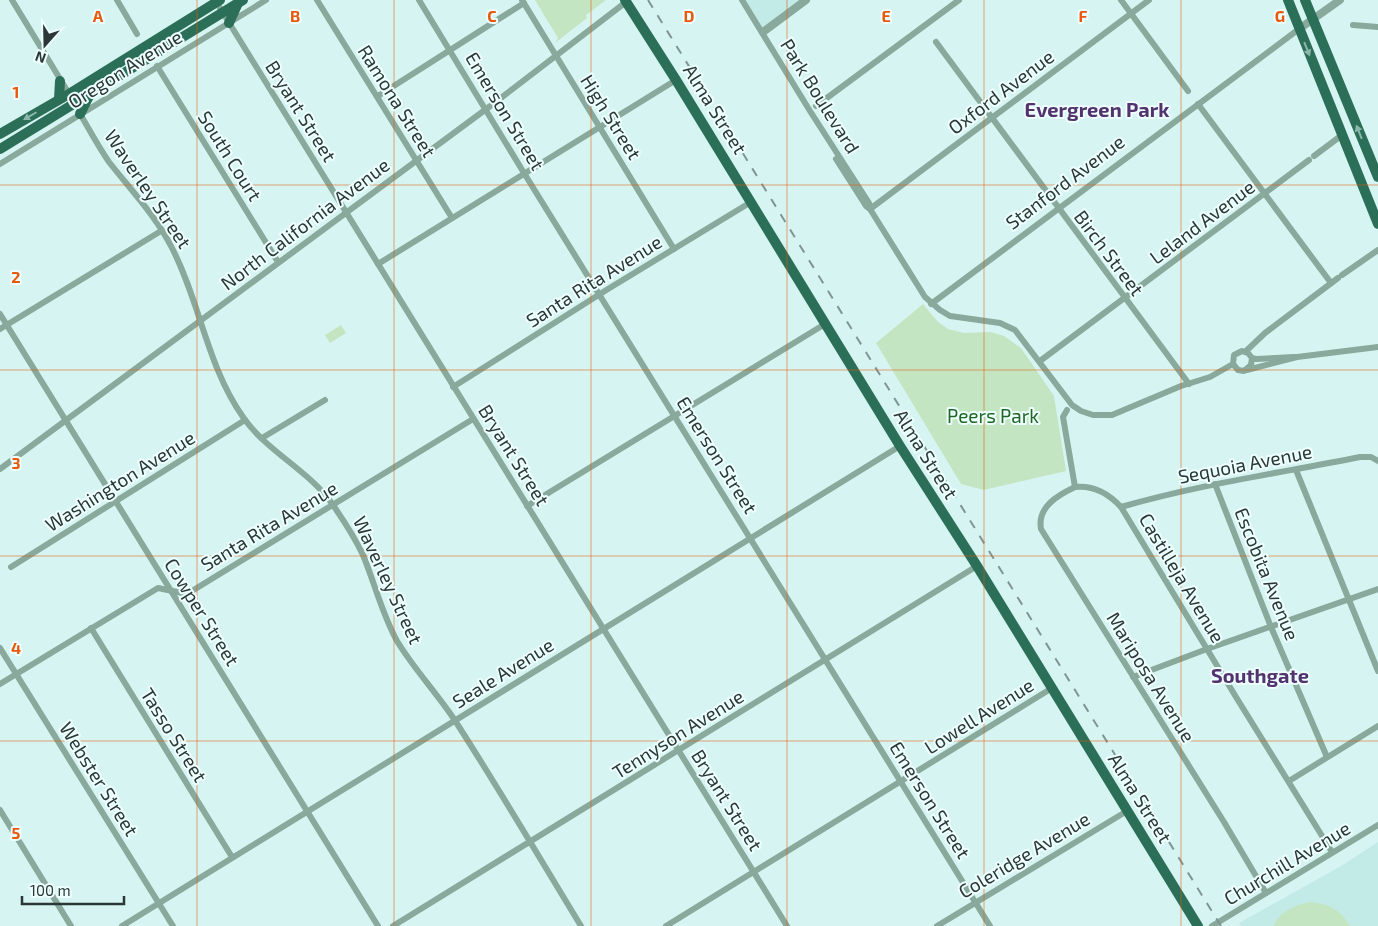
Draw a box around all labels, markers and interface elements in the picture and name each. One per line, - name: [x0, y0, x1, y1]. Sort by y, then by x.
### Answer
- text: A: [93, 6, 104, 25]
- text: B: [290, 6, 300, 25]
- text: C: [487, 6, 497, 25]
- text: D: [684, 6, 695, 25]
- text: E: [881, 6, 891, 25]
- text: F: [1079, 6, 1088, 25]
- text: G: [1275, 6, 1285, 25]
- north arrow: [20, 20, 70, 70]
- street label: Oregon Avenue: [63, 24, 186, 113]
- street label: Park Boulevard: [776, 34, 865, 157]
- street label: Ramona Street: [354, 40, 441, 161]
- one-way arrow: [1304, 42, 1312, 56]
- street label: Oxford Avenue: [943, 44, 1058, 139]
- text: N: [33, 48, 48, 67]
- street label: Emerson Street: [461, 48, 550, 174]
- street label: Bryant Street: [261, 56, 342, 166]
- street label: Alma Street: [679, 60, 752, 158]
- street label: High Street: [576, 70, 647, 164]
- text: 1: [13, 82, 19, 101]
- district label: Evergreen Park: [1025, 97, 1170, 121]
- street label: South Court: [194, 106, 267, 205]
- one-way arrow: [23, 112, 36, 121]
- street label: Waverley Street: [100, 125, 197, 253]
- one-way arrow: [1355, 125, 1363, 139]
- street label: Stanford Avenue: [1001, 129, 1129, 234]
- street label: North California Avenue: [216, 153, 394, 294]
- street label: Leland Avenue: [1145, 175, 1259, 269]
- street label: Birch Street: [1070, 205, 1149, 300]
- street label: Santa Rita Avenue: [522, 230, 666, 332]
- text: 2: [11, 267, 21, 286]
- street label: Emerson Street: [672, 392, 763, 517]
- street label: Bryant Street: [474, 400, 555, 510]
- park label: Peers Park: [947, 404, 1039, 427]
- street label: Alma Street: [890, 405, 963, 503]
- street label: Washington Avenue: [41, 425, 199, 536]
- street label: Sequoia Avenue: [1176, 439, 1314, 488]
- text: 3: [11, 453, 21, 472]
- street label: Santa Rita Avenue: [196, 476, 341, 576]
- street label: Escobita Avenue: [1230, 504, 1305, 643]
- street label: Castilleja Avenue: [1135, 509, 1230, 647]
- street label: Waverley Street: [349, 512, 428, 647]
- street label: Cowper Street: [160, 554, 245, 670]
- street label: Mariposa Avenue: [1102, 608, 1201, 746]
- street label: Seale Avenue: [448, 632, 557, 713]
- text: 4: [11, 638, 21, 657]
- district label: Southgate: [1211, 663, 1309, 687]
- street label: Lowell Avenue: [920, 673, 1038, 758]
- street label: Tasso Street: [136, 683, 212, 786]
- street label: Tennyson Avenue: [608, 684, 748, 783]
- street label: Webster Street: [55, 717, 144, 840]
- street label: Emerson Street: [885, 737, 976, 862]
- street label: Bryant Street: [687, 745, 768, 855]
- street label: Alma Street: [1104, 749, 1177, 847]
- street label: Coleridge Avenue: [954, 806, 1093, 903]
- street label: Churchill Avenue: [1219, 816, 1354, 909]
- text: 5: [12, 823, 21, 842]
- scale bar: [22, 874, 125, 906]
- text: 100 m: [30, 881, 71, 899]

